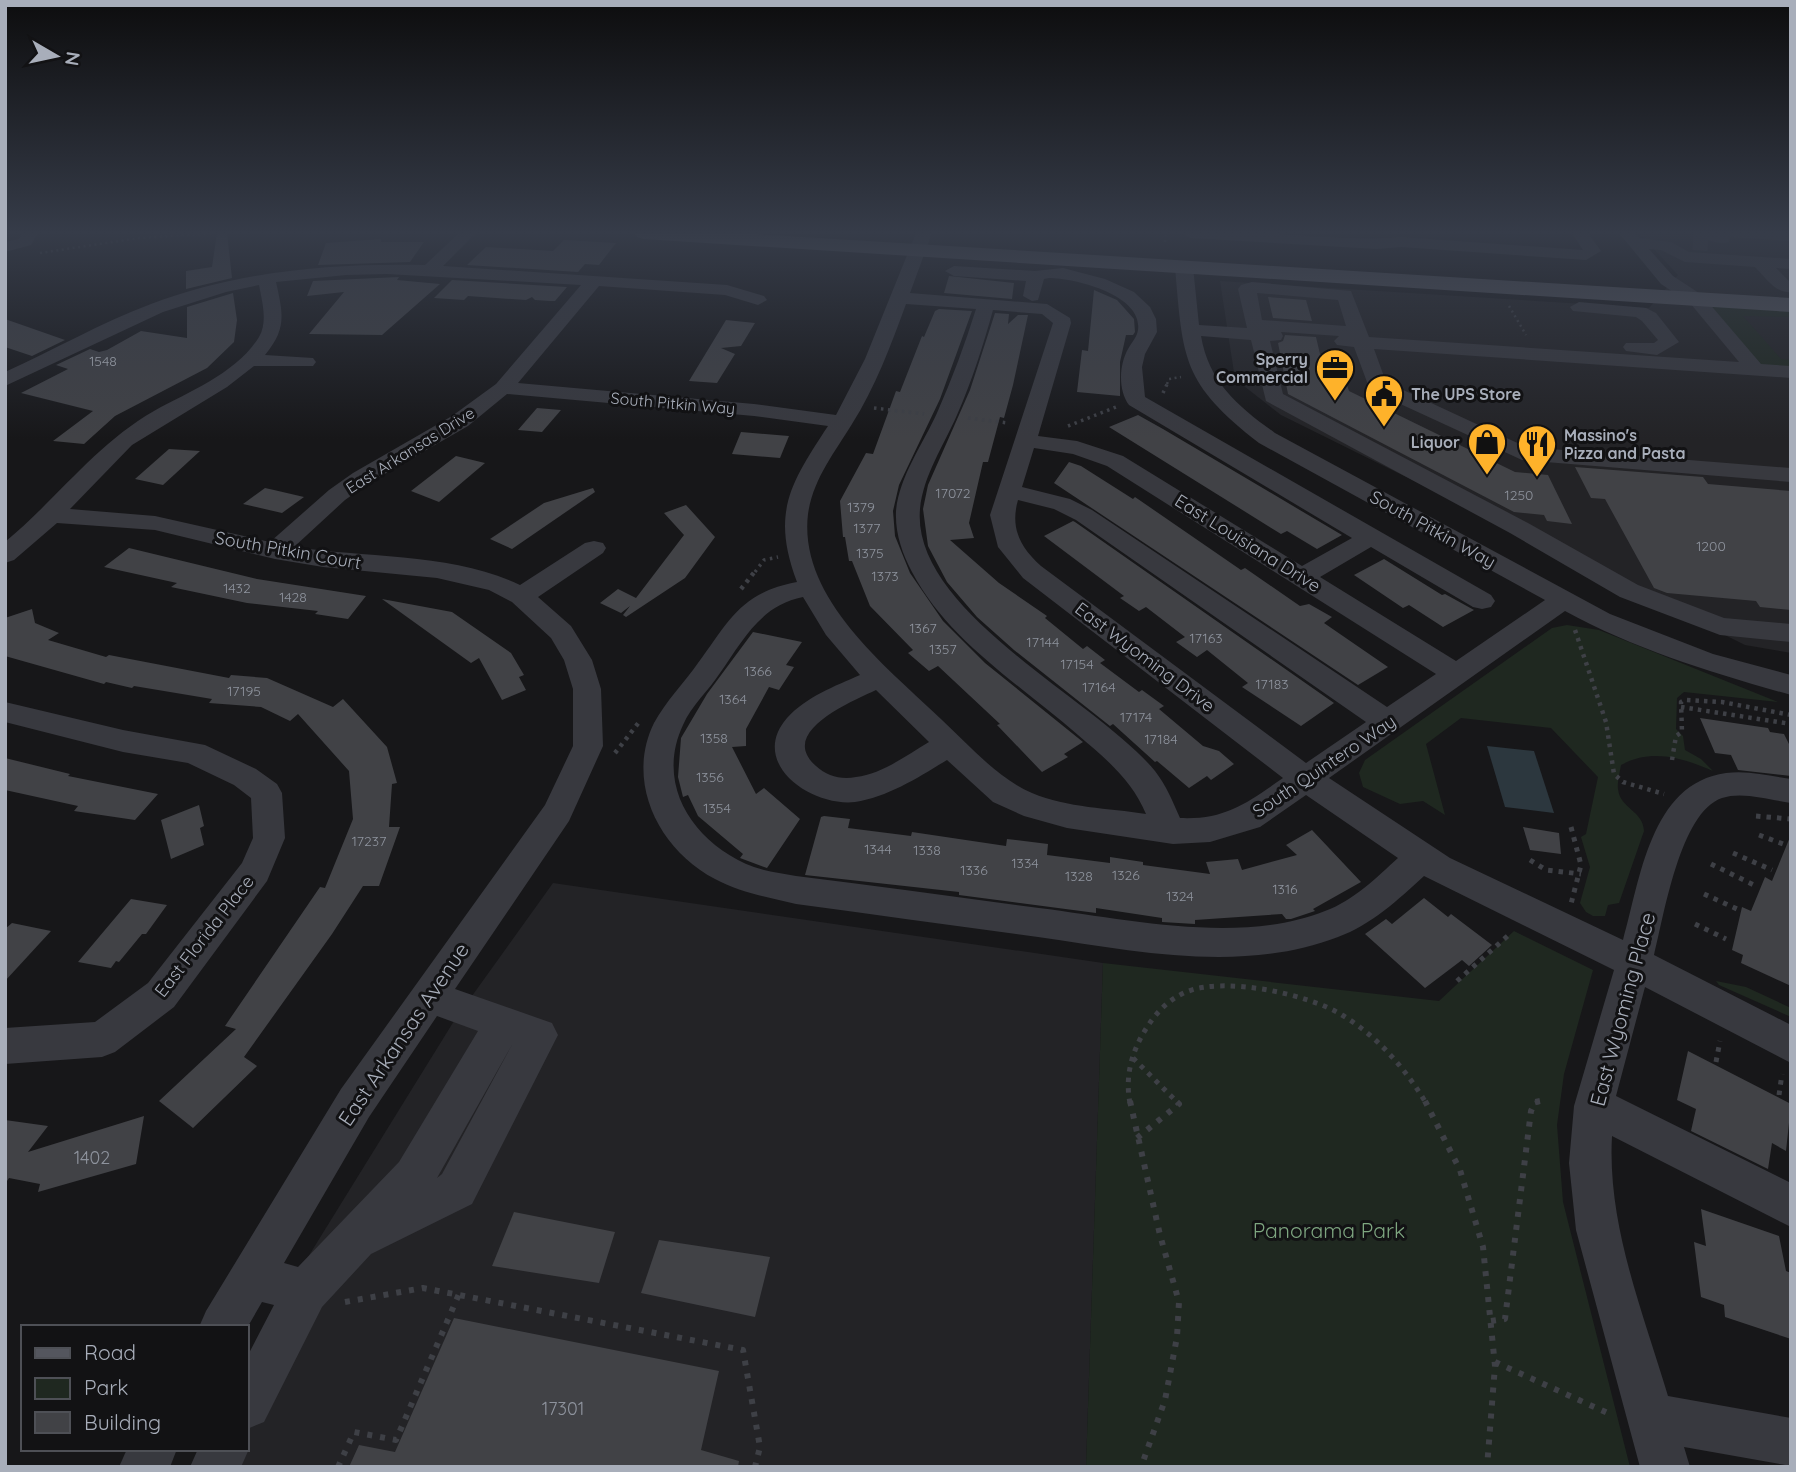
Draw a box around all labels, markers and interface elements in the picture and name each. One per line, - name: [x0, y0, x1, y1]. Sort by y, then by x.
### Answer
- north arrow: [21, 21, 91, 91]
- text: N: [60, 50, 86, 67]
- office icon: Sperry Commercial: [1314, 347, 1356, 402]
- place label: Sperry Commercial: [1216, 349, 1308, 387]
- house number: 1548: [89, 352, 117, 370]
- public building icon: The UPS Store: [1363, 373, 1405, 428]
- place label: The UPS Store: [1411, 384, 1521, 404]
- street label: South Pitkin Way: [610, 388, 736, 418]
- street label: East Arkansas Drive: [342, 402, 478, 498]
- shop icon: Liquor: [1466, 421, 1508, 476]
- restaurant icon: Massino's Pizza and Pasta: [1516, 423, 1558, 478]
- place label: Massino's Pizza and Pasta: [1564, 425, 1685, 463]
- place label: Liquor: [1411, 432, 1460, 452]
- house number: 17072: [936, 484, 971, 502]
- street label: South Pitkin Way: [1366, 485, 1500, 573]
- house number: 1250: [1505, 486, 1533, 504]
- street label: East Louisiana Drive: [1171, 489, 1325, 597]
- house number: 1379: [847, 498, 875, 516]
- house number: 1377: [854, 519, 880, 537]
- street label: South Pitkin Court: [213, 526, 363, 574]
- house number: 1200: [1696, 537, 1726, 555]
- house number: 1375: [856, 544, 884, 562]
- house number: 1373: [871, 567, 899, 585]
- house number: 1432: [223, 579, 251, 597]
- house number: 1428: [279, 588, 307, 606]
- street label: East Wyoming Drive: [1071, 597, 1219, 717]
- house number: 1367: [909, 619, 937, 637]
- house number: 17163: [1189, 629, 1223, 647]
- house number: 17144: [1027, 633, 1059, 651]
- house number: 1357: [929, 640, 957, 658]
- house number: 17154: [1060, 655, 1094, 673]
- house number: 1366: [744, 662, 772, 680]
- house number: 17183: [1255, 675, 1289, 693]
- house number: 17164: [1082, 678, 1116, 696]
- house number: 17195: [227, 682, 261, 700]
- house number: 1364: [719, 690, 747, 708]
- house number: 17174: [1120, 708, 1152, 726]
- street label: South Quintero Way: [1248, 710, 1400, 822]
- house number: 1358: [700, 729, 728, 747]
- house number: 17184: [1144, 730, 1178, 748]
- house number: 1356: [696, 768, 724, 786]
- house number: 1354: [703, 799, 731, 817]
- house number: 17237: [352, 832, 386, 850]
- house number: 1344: [864, 840, 892, 858]
- house number: 1338: [913, 841, 941, 859]
- house number: 1334: [1011, 854, 1039, 872]
- house number: 1336: [960, 861, 988, 879]
- house number: 1326: [1112, 866, 1140, 884]
- house number: 1328: [1065, 867, 1093, 885]
- street label: East Florida Place: [149, 870, 259, 1002]
- house number: 1316: [1272, 880, 1298, 898]
- house number: 1324: [1166, 887, 1194, 905]
- street label: East Wyoming Place: [1584, 909, 1660, 1109]
- street label: East Arkansas Avenue: [332, 938, 474, 1130]
- house number: 1402: [74, 1146, 110, 1169]
- park label: Panorama Park: [1253, 1217, 1405, 1243]
- legend: [21, 1325, 248, 1451]
- text: Road: [84, 1339, 136, 1365]
- text: Park: [84, 1374, 128, 1400]
- house number: 17301: [542, 1397, 584, 1420]
- text: Building: [84, 1409, 161, 1435]

